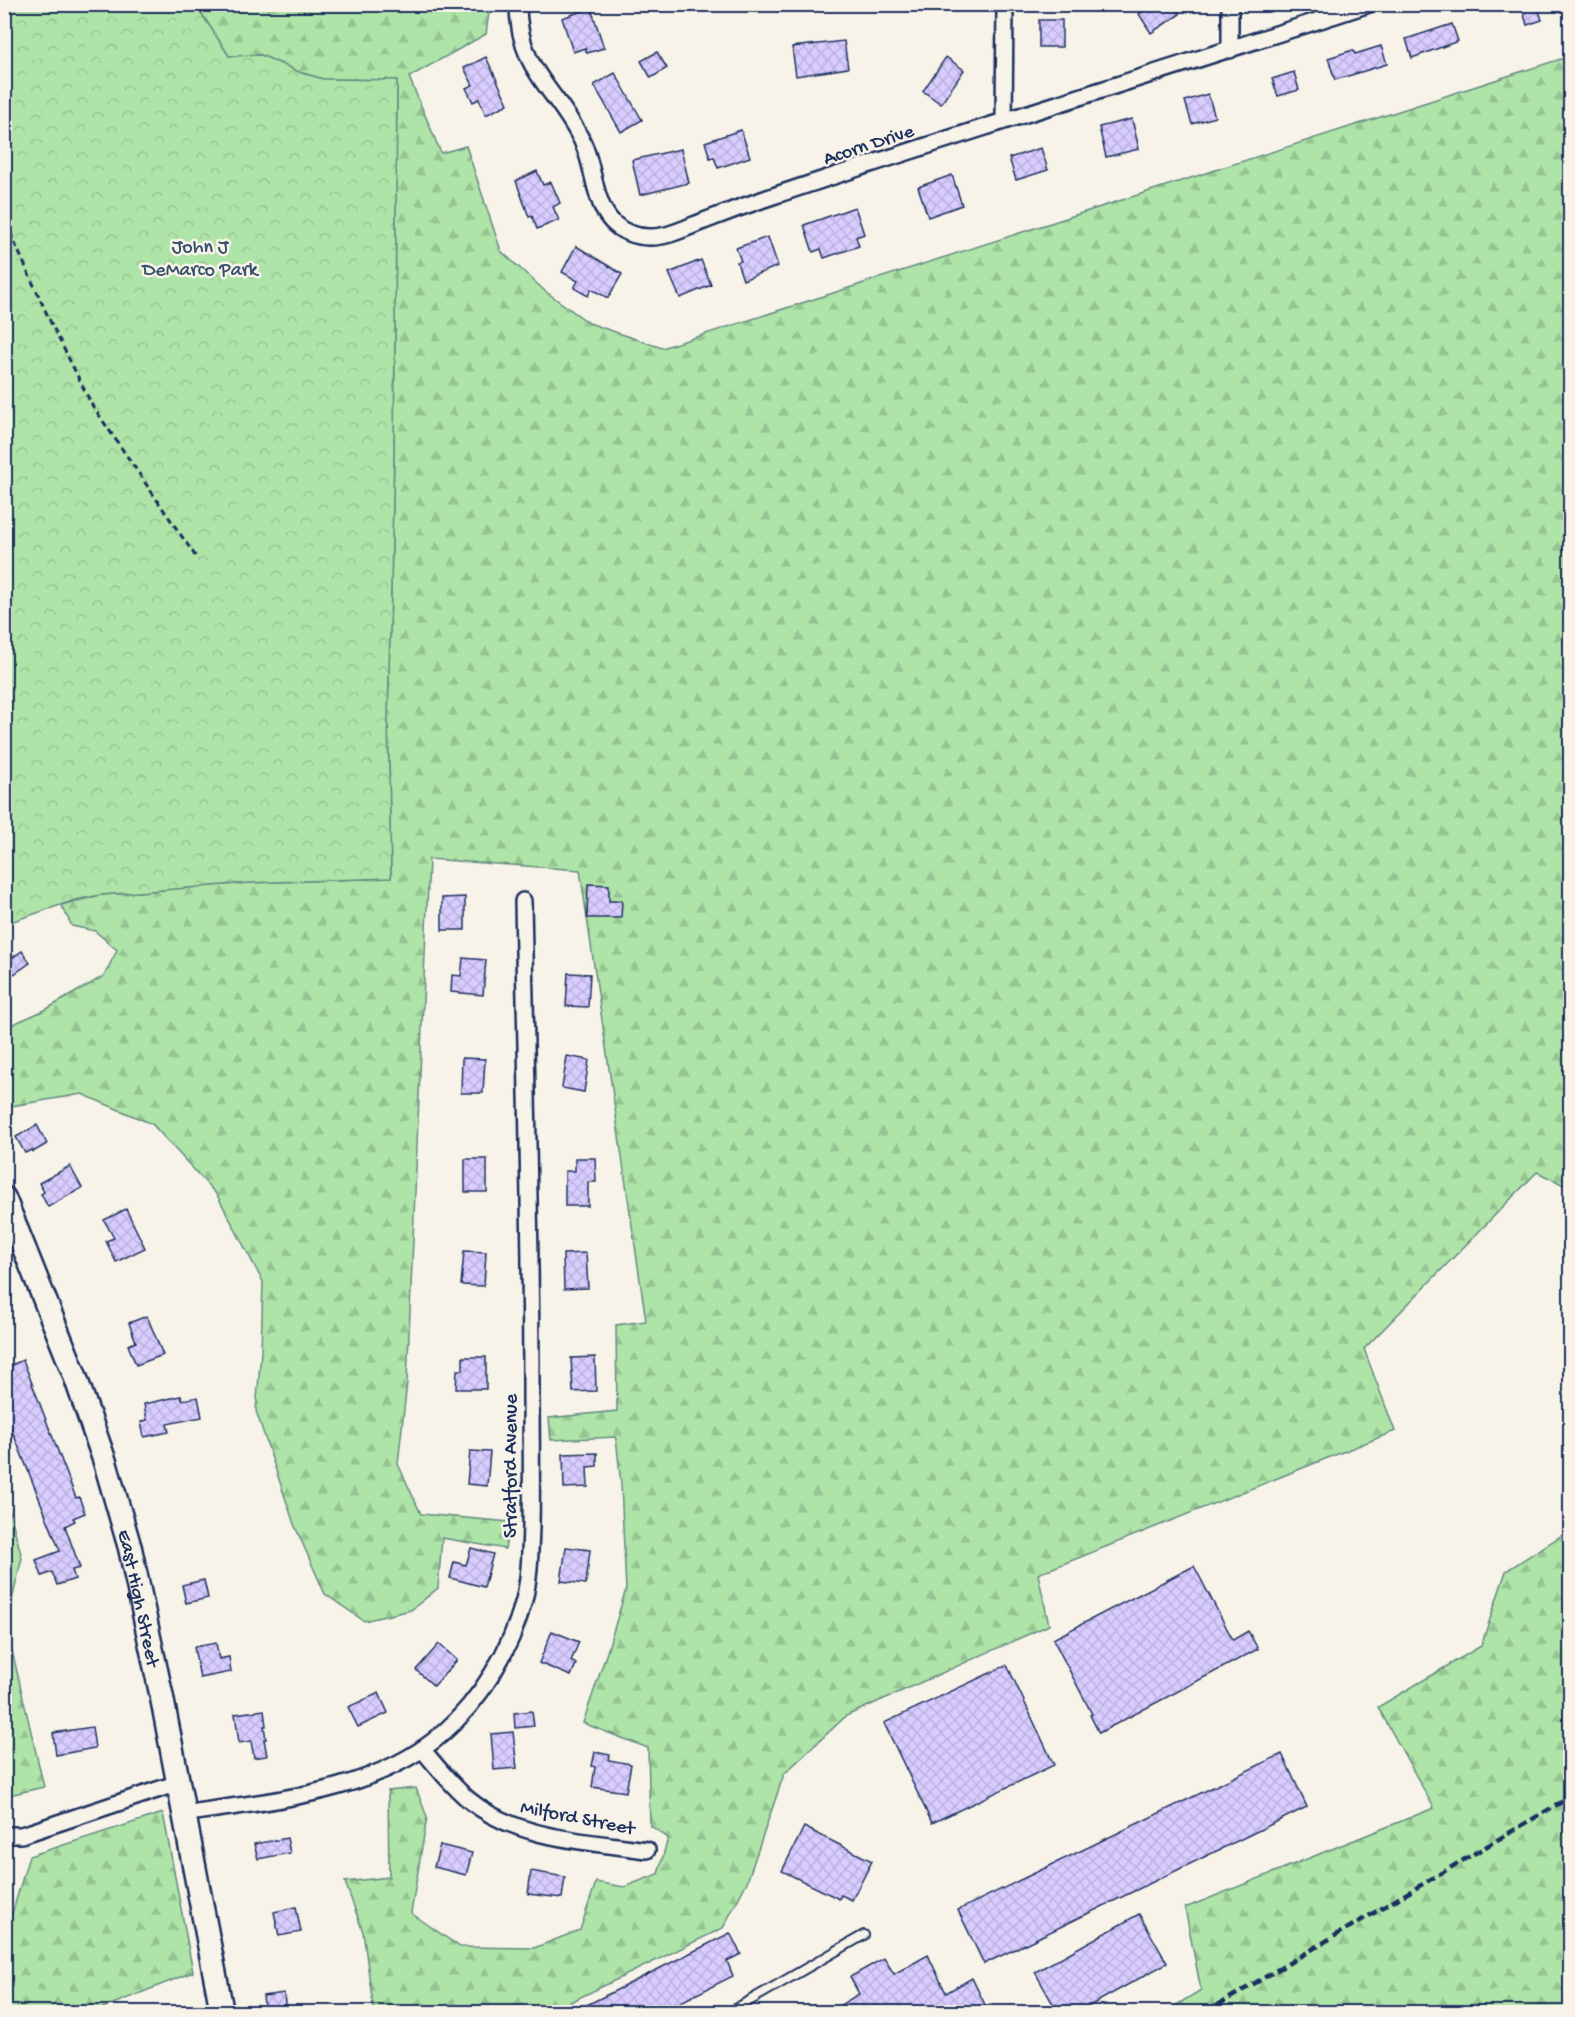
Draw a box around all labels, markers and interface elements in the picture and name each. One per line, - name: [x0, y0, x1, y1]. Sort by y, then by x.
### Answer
- street label: Acorn Drive: [821, 121, 918, 172]
- park label: John J DeMarco Park: [140, 237, 260, 283]
- street label: Stratford Avenue: [501, 1393, 524, 1538]
- street label: East High Street: [110, 1527, 163, 1671]
- street label: Milford Street: [518, 1797, 638, 1842]

